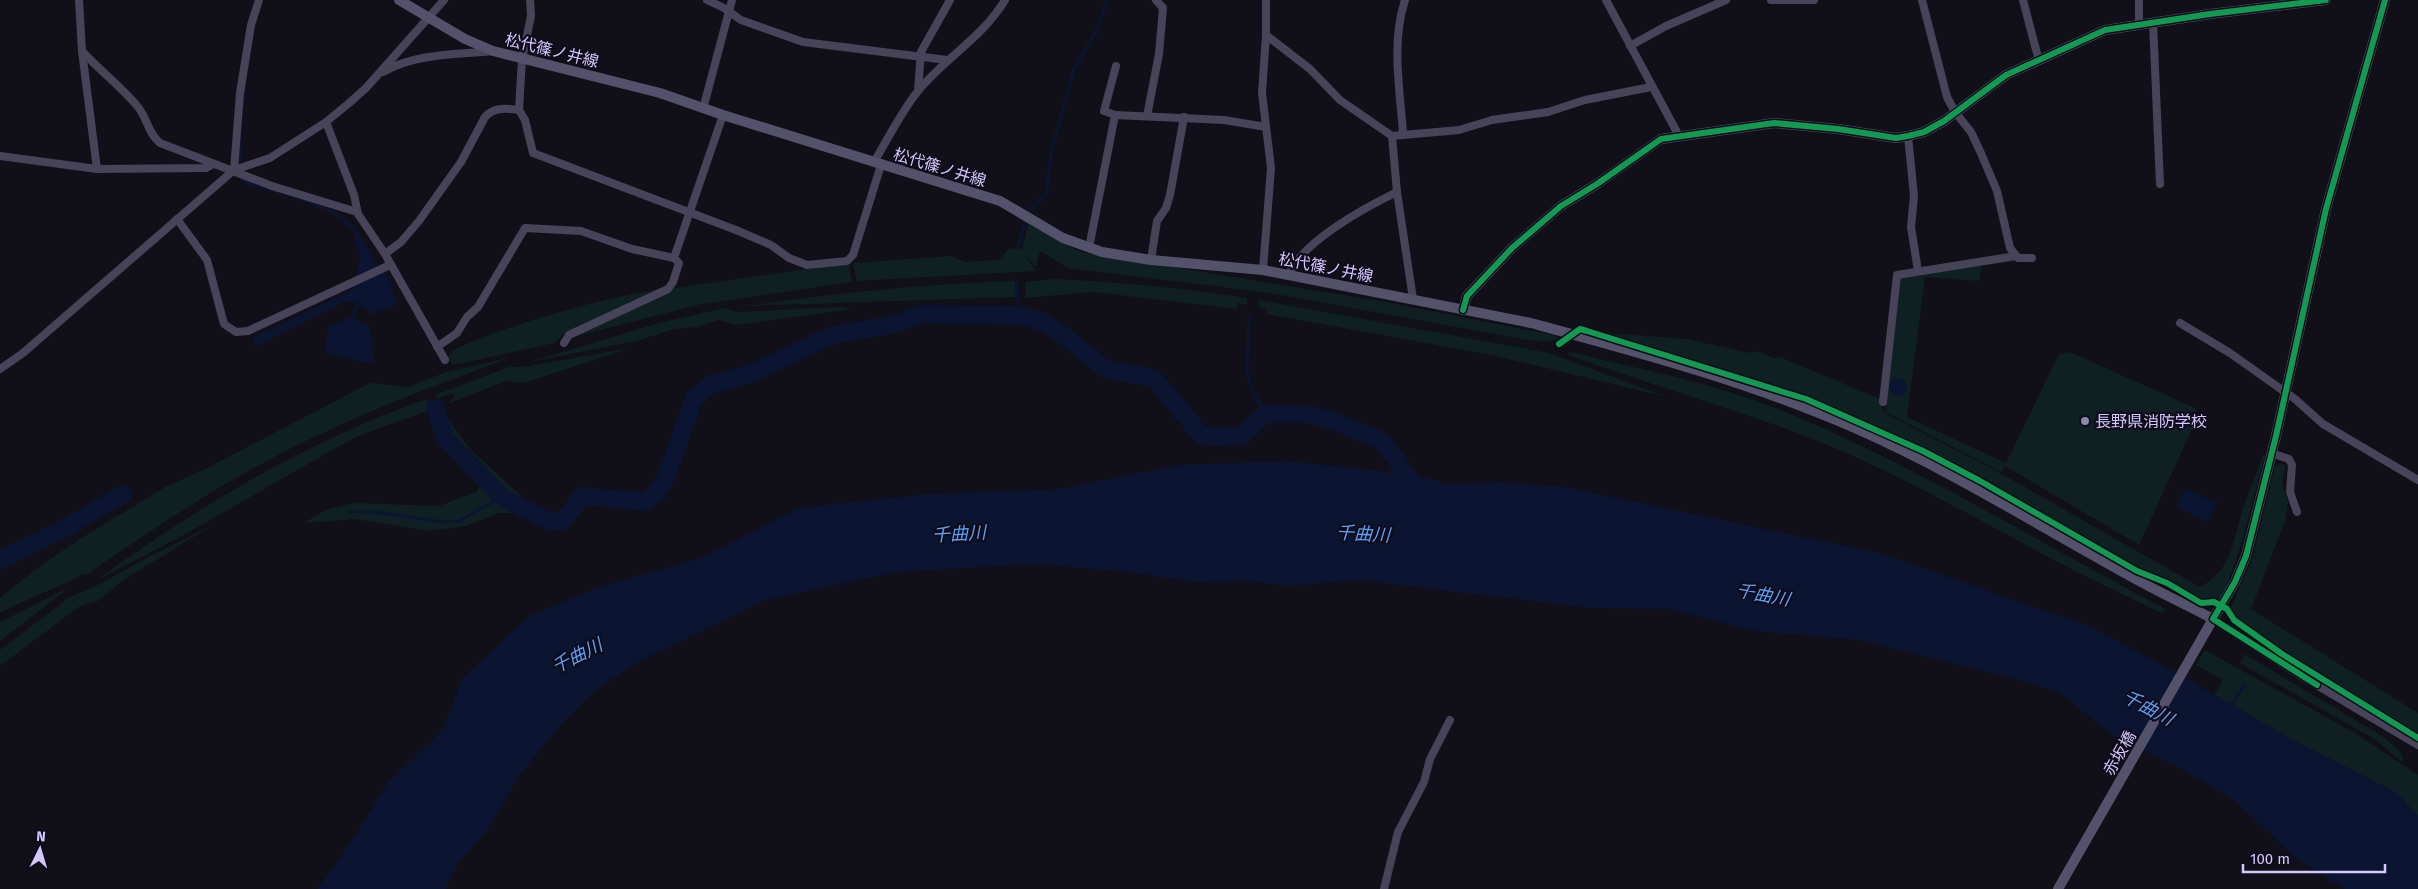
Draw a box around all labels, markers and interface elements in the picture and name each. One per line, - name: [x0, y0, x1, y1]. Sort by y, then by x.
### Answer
- street label: 松代篠ノ井線: [503, 30, 601, 71]
- street label: 松代篠ノ井線: [891, 144, 989, 191]
- street label: 松代篠ノ井線: [1277, 249, 1375, 286]
- place label: 長野県消防学校: [2095, 412, 2207, 431]
- marker: 長野県消防学校: [2079, 415, 2091, 427]
- water label: 千曲川: [931, 521, 989, 546]
- water label: 千曲川: [1335, 522, 1393, 547]
- water label: 千曲川: [1734, 579, 1794, 611]
- water label: 千曲川: [548, 633, 608, 678]
- water label: 千曲川: [2119, 686, 2179, 731]
- street label: 赤坂橋: [2099, 728, 2140, 779]
- north arrow: [15, 824, 65, 874]
- text: N: [36, 828, 46, 845]
- scale bar: [2243, 842, 2386, 874]
- text: 100 m: [2250, 850, 2290, 868]

